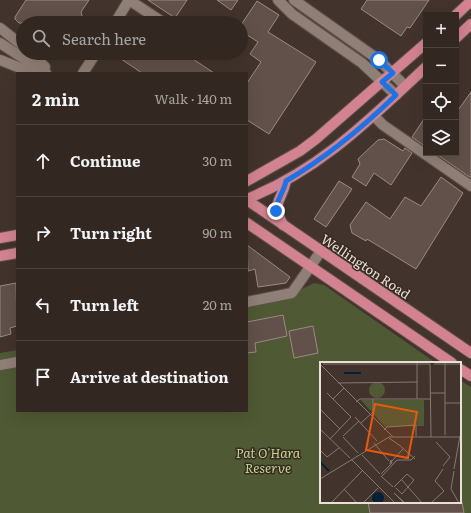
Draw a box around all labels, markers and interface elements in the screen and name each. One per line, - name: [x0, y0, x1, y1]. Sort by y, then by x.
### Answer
- map controls: [423, 12, 459, 156]
- button: +: [423, 12, 459, 48]
- search box: [16, 16, 248, 60]
- icon: search: [30, 27, 52, 49]
- text: Search here: [62, 27, 146, 50]
- button: −: [423, 48, 459, 84]
- route start: [370, 51, 388, 69]
- button: locate: [423, 84, 459, 120]
- text: 2 min: [32, 86, 80, 111]
- text: Walk · 140 m: [155, 89, 232, 108]
- button: layers: [423, 120, 459, 156]
- text: Continue: [70, 149, 140, 172]
- icon: ahead: [32, 150, 54, 172]
- text: 30 m: [202, 151, 232, 170]
- route end: [267, 202, 285, 220]
- text: Turn right: [70, 221, 152, 244]
- icon: right: [32, 222, 54, 244]
- text: 90 m: [202, 223, 232, 242]
- street label: Wellington Road: [318, 229, 414, 303]
- text: Turn left: [70, 293, 139, 316]
- icon: left: [32, 294, 54, 316]
- text: 20 m: [203, 295, 232, 314]
- inset map: [320, 362, 461, 503]
- text: Arrive at destination: [70, 365, 229, 388]
- icon: arrive: [32, 366, 54, 388]
- park label: Pat O'Hara Reserve: [236, 443, 301, 477]

